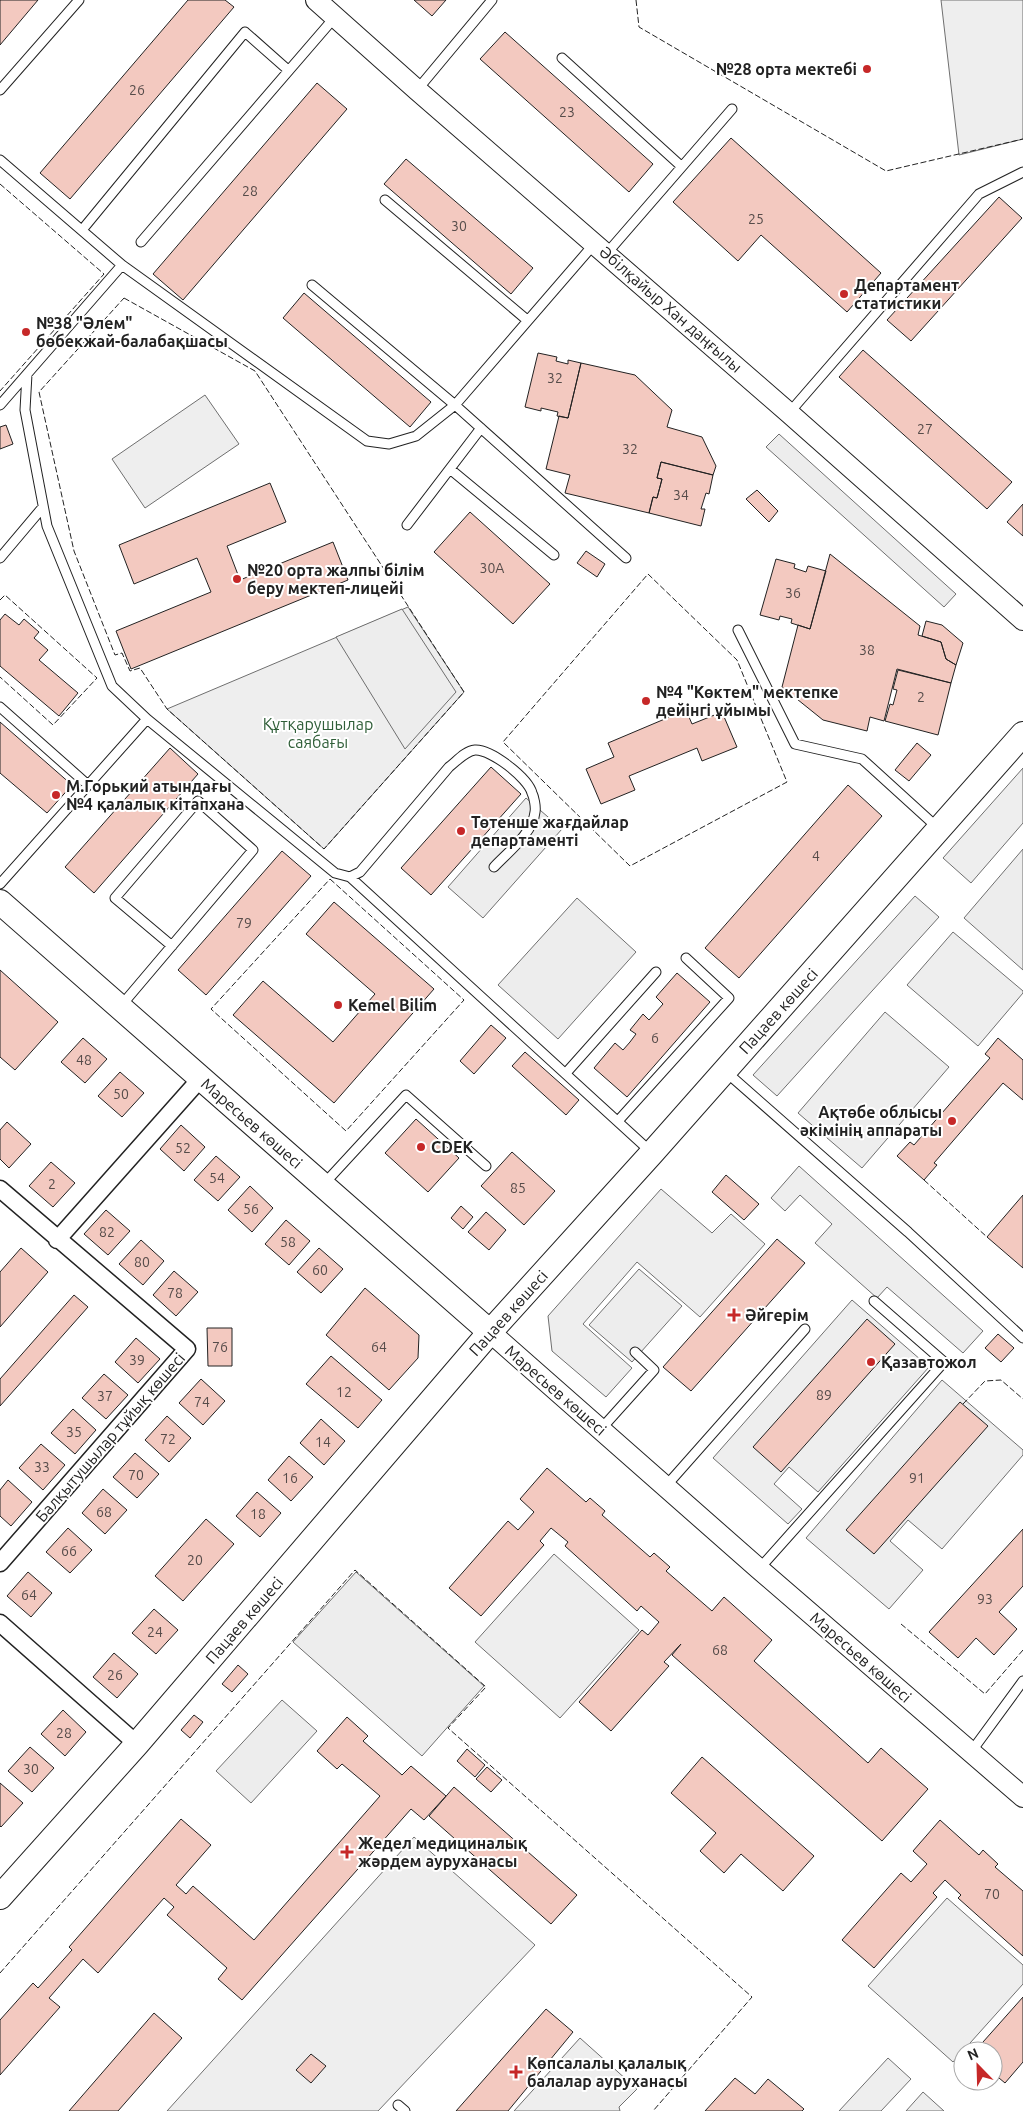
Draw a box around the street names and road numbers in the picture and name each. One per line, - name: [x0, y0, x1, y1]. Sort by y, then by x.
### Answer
- street label: Әбілқайыр Хан даңғылы: [596, 242, 746, 376]
- street label: Пацаев көшесі: [735, 965, 821, 1057]
- street label: Маресьев көшесі: [198, 1074, 306, 1172]
- street label: Пацаев көшесі: [465, 1267, 551, 1359]
- street label: Маресьев көшесі: [502, 1341, 610, 1439]
- street label: Балқытушылар тұйық көшесі: [32, 1349, 188, 1525]
- street label: Пацаев көшесі: [202, 1573, 286, 1667]
- street label: Маресьев көшесі: [807, 1608, 915, 1706]

